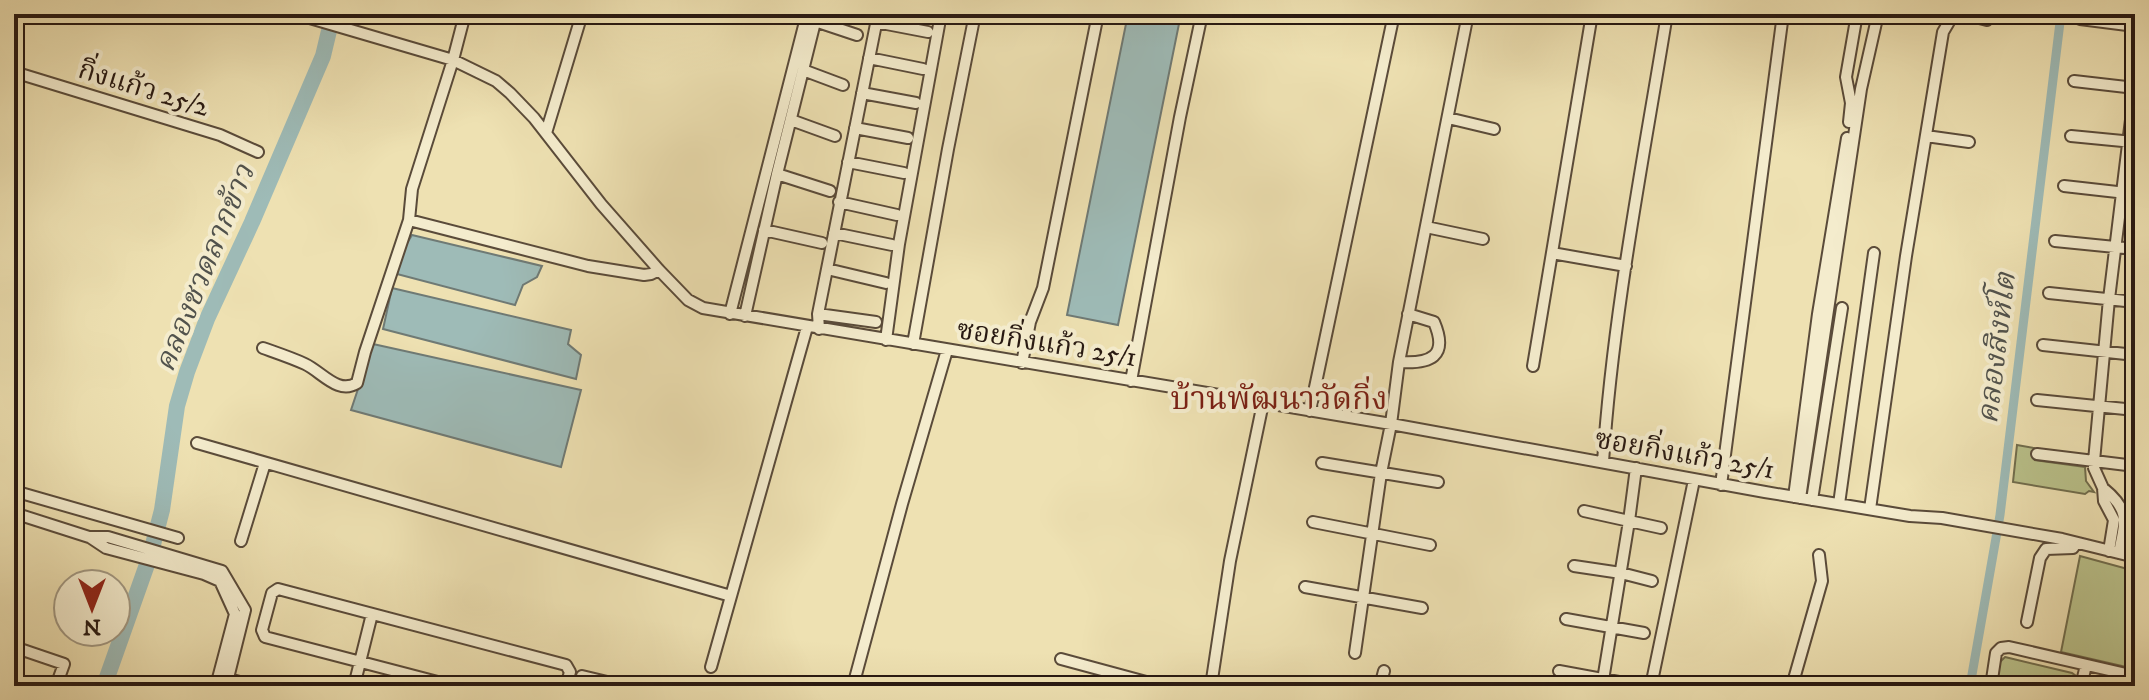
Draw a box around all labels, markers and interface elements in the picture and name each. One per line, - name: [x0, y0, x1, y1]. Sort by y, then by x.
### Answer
- street label: กิ่งแก้ว 25/2: [74, 49, 215, 125]
- water label: คลองชวดลากข้าว: [147, 158, 264, 377]
- water label: คลองสิงห์โต: [1966, 269, 2025, 426]
- street label: ซอยกิ่งแก้ว 25/1: [954, 309, 1140, 375]
- district label: บ้านพัฒนาวัดกิ่ง: [1170, 376, 1388, 420]
- street label: ซอยกิ่งแก้ว 25/1: [1592, 418, 1778, 487]
- north arrow: [52, 568, 132, 648]
- text: N: [83, 613, 101, 640]

